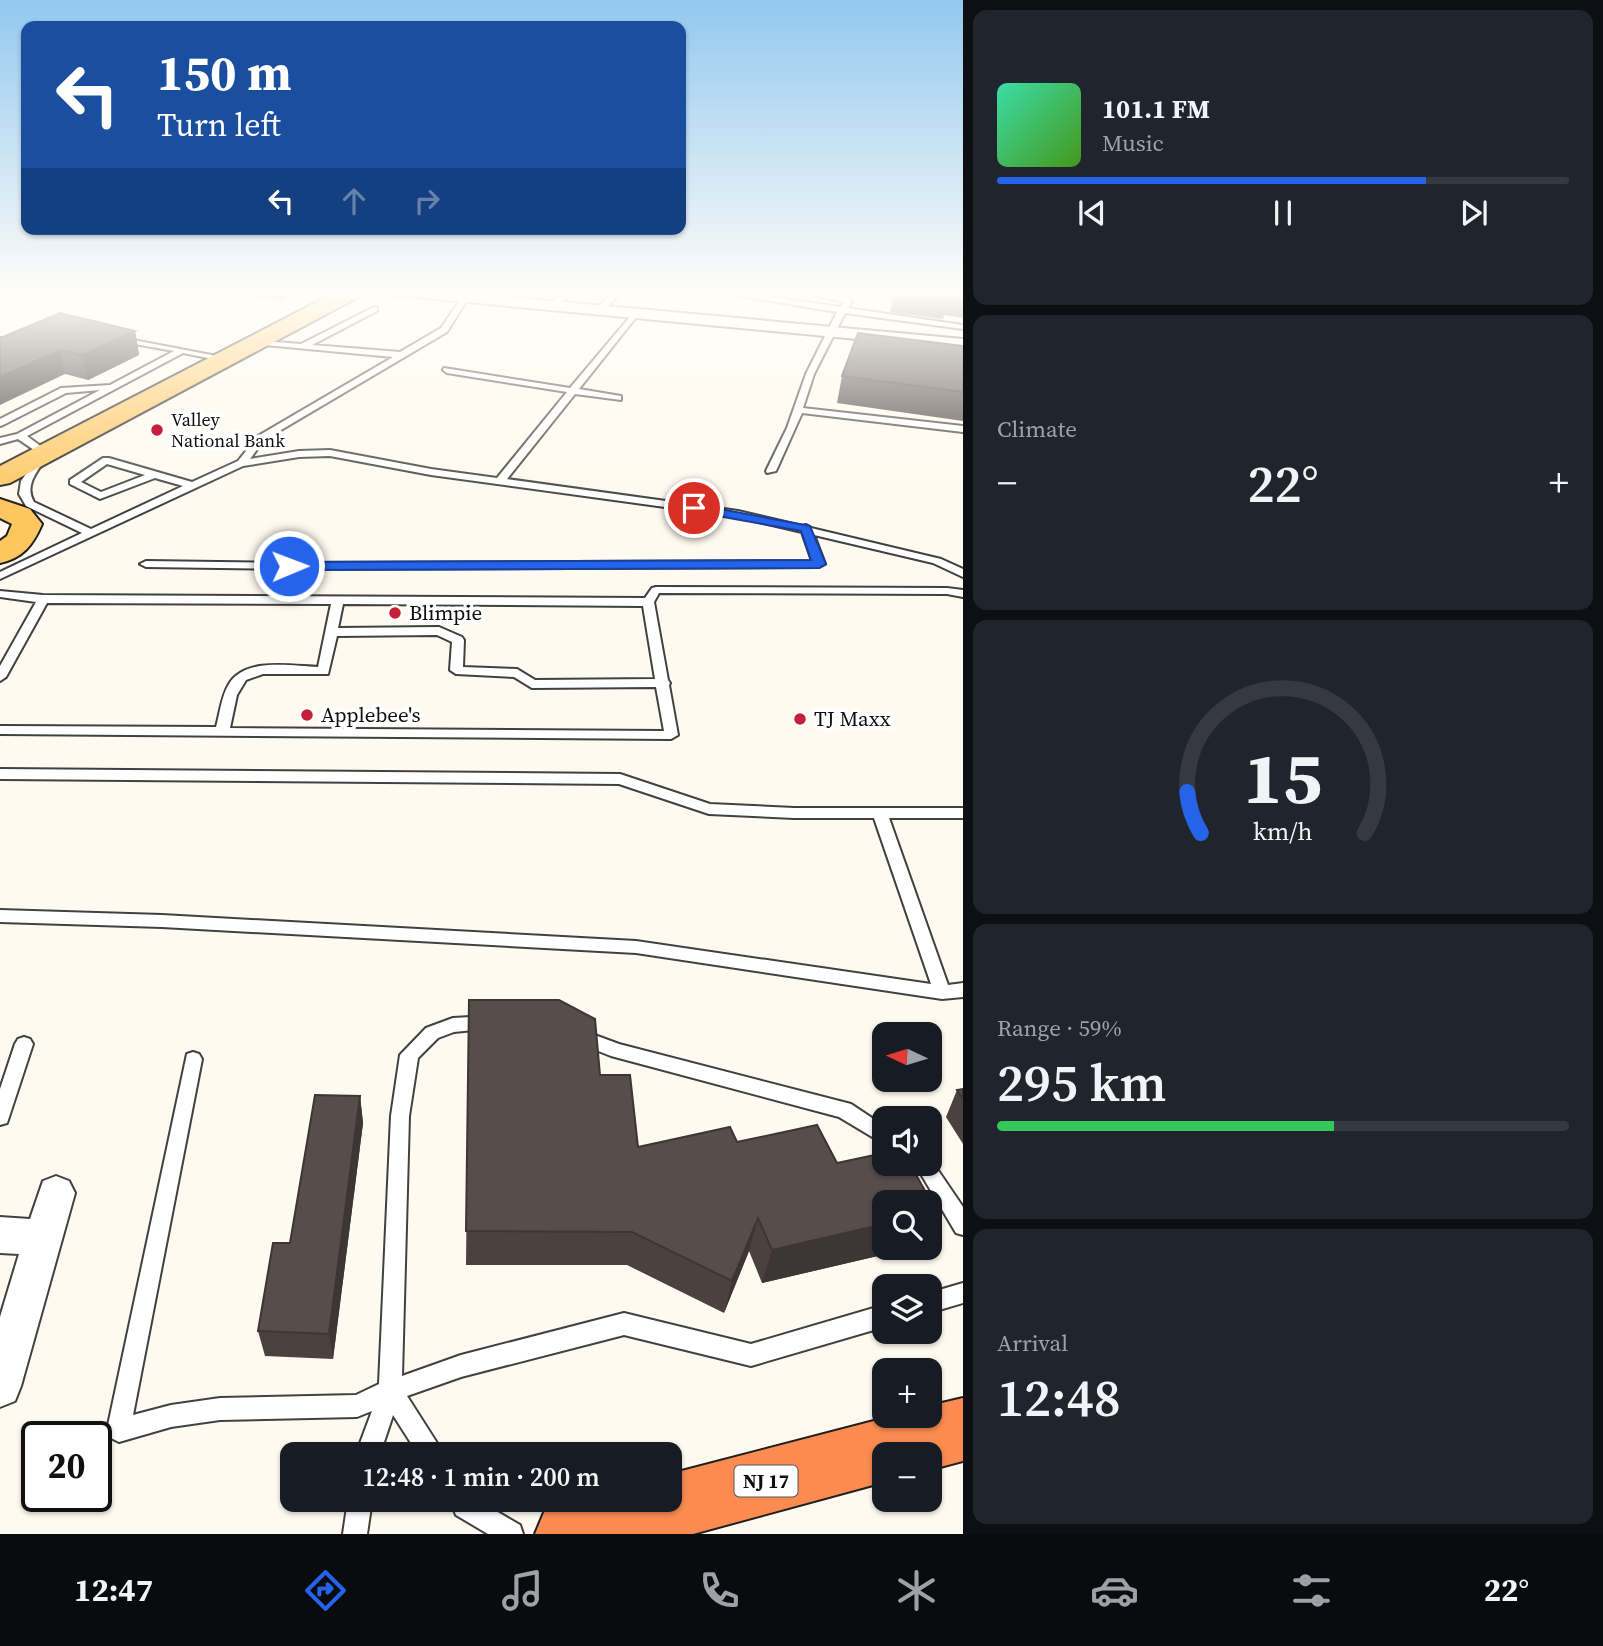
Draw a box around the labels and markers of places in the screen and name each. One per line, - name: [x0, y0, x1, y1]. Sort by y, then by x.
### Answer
- place label: Valley National Bank: [171, 407, 285, 453]
- marker: Valley National Bank: [149, 422, 165, 438]
- pin: [664, 478, 724, 538]
- place label: Blimpie: [409, 598, 482, 627]
- marker: Blimpie: [387, 605, 403, 621]
- place label: Applebee's: [321, 700, 421, 729]
- place label: TJ Maxx: [814, 704, 891, 733]
- marker: Applebee's: [299, 707, 315, 723]
- marker: TJ Maxx: [792, 711, 808, 727]

